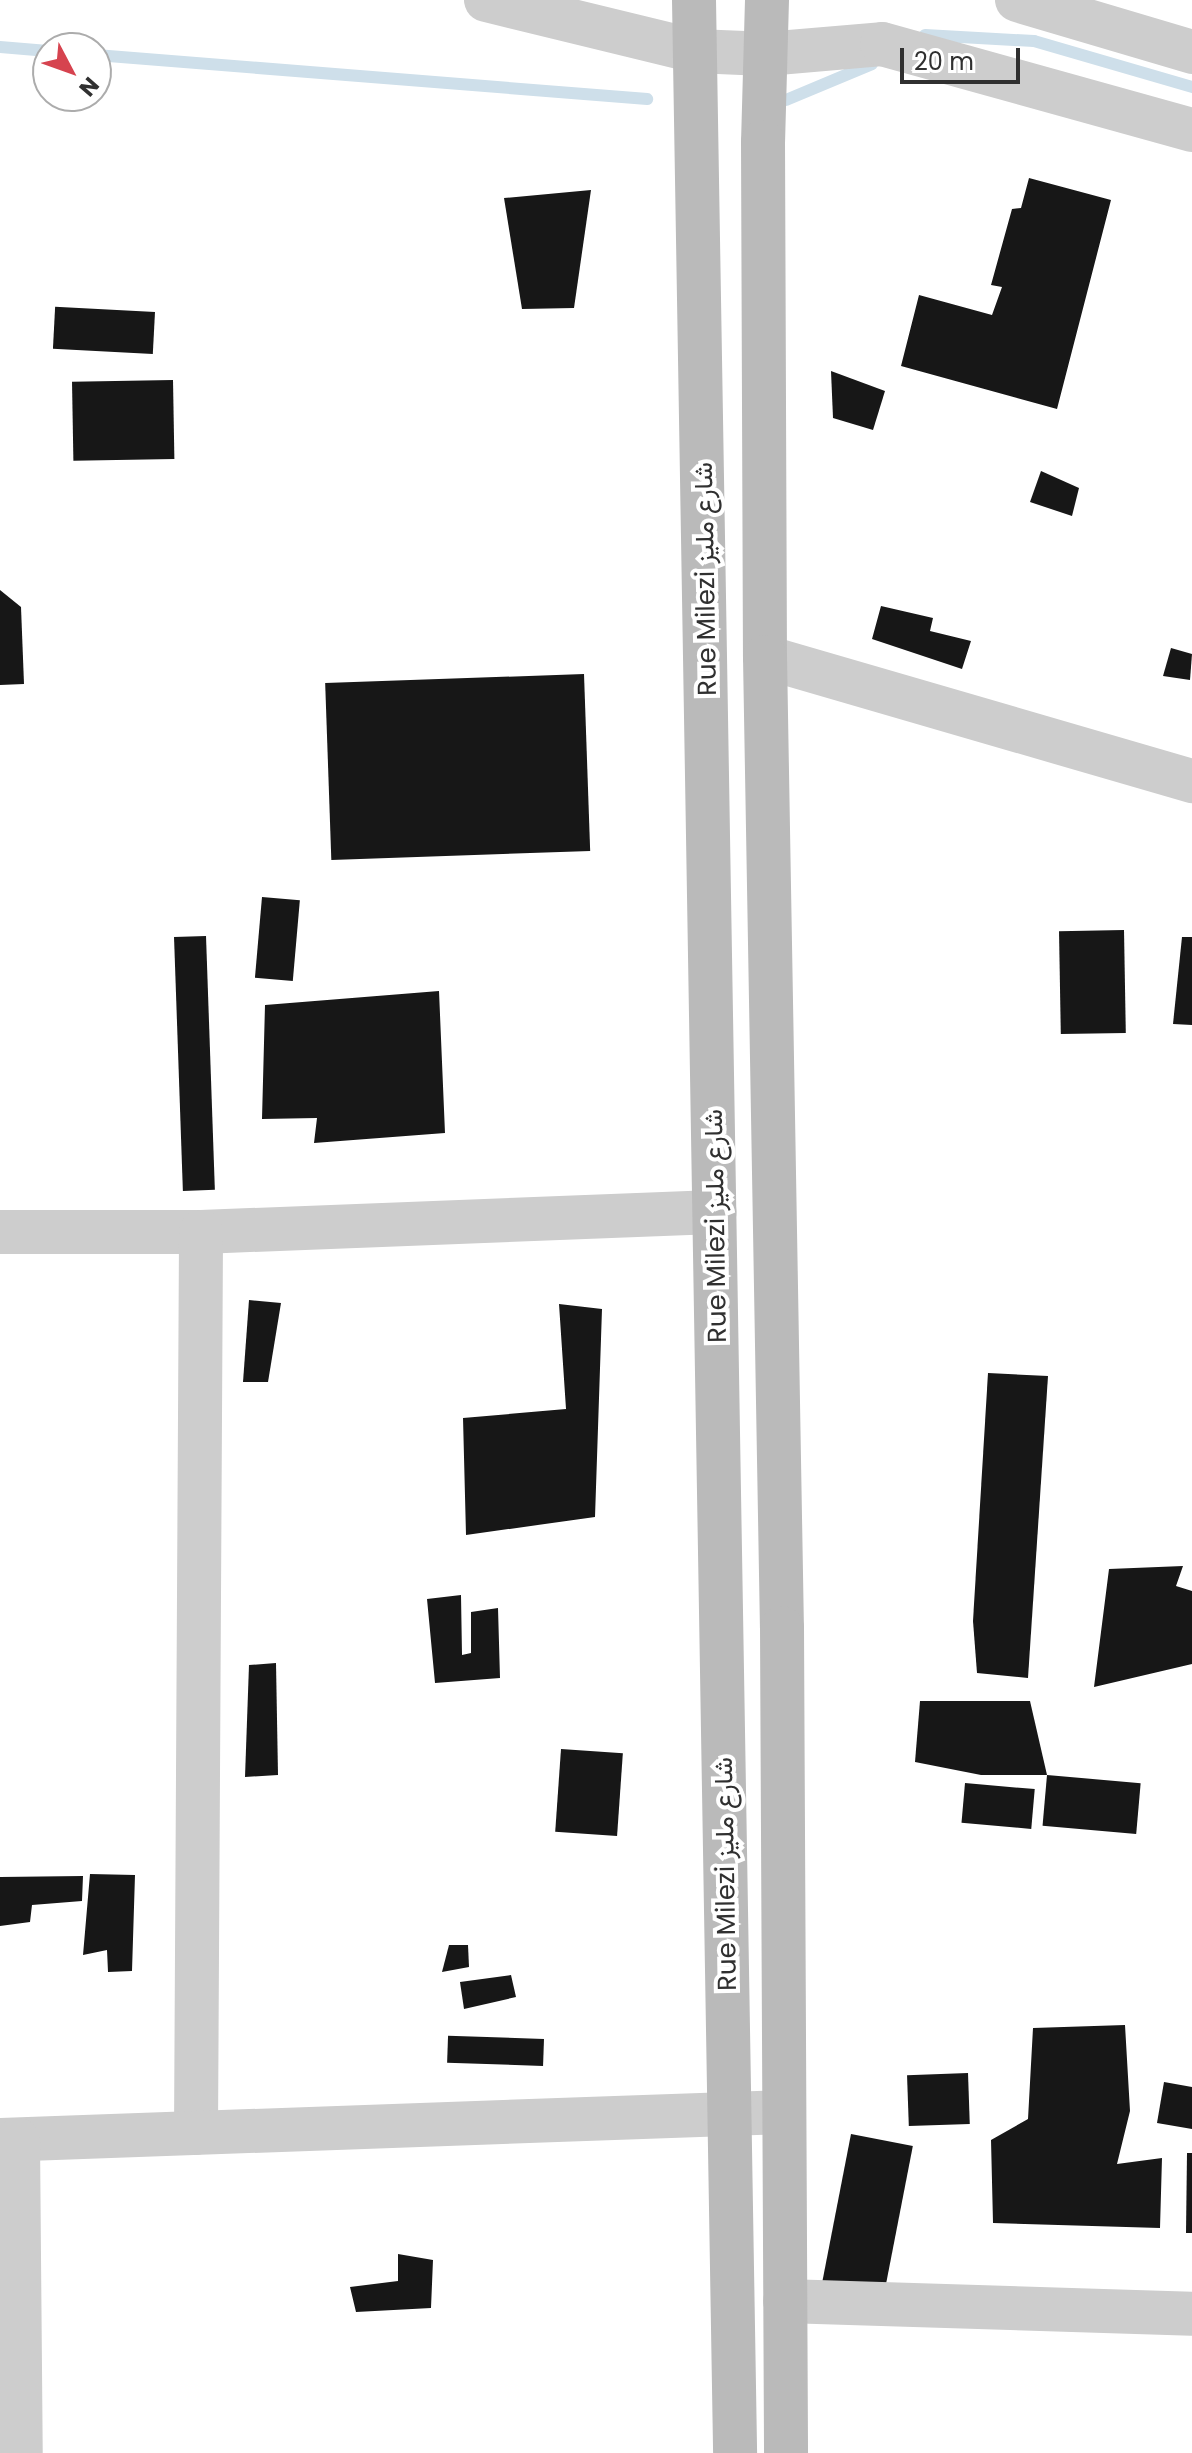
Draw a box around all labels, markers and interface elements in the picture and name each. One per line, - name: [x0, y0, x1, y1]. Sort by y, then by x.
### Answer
- north arrow: [32, 32, 112, 112]
- scale bar: [904, 32, 1024, 82]
- text: 20 m: [914, 45, 974, 78]
- text: N: [72, 70, 106, 103]
- street label: Rue Milezi شارع مليز: [688, 462, 724, 696]
- street label: Rue Milezi شارع مليز: [698, 1109, 734, 1343]
- street label: Rue Milezi شارع مليز: [708, 1757, 744, 1991]

